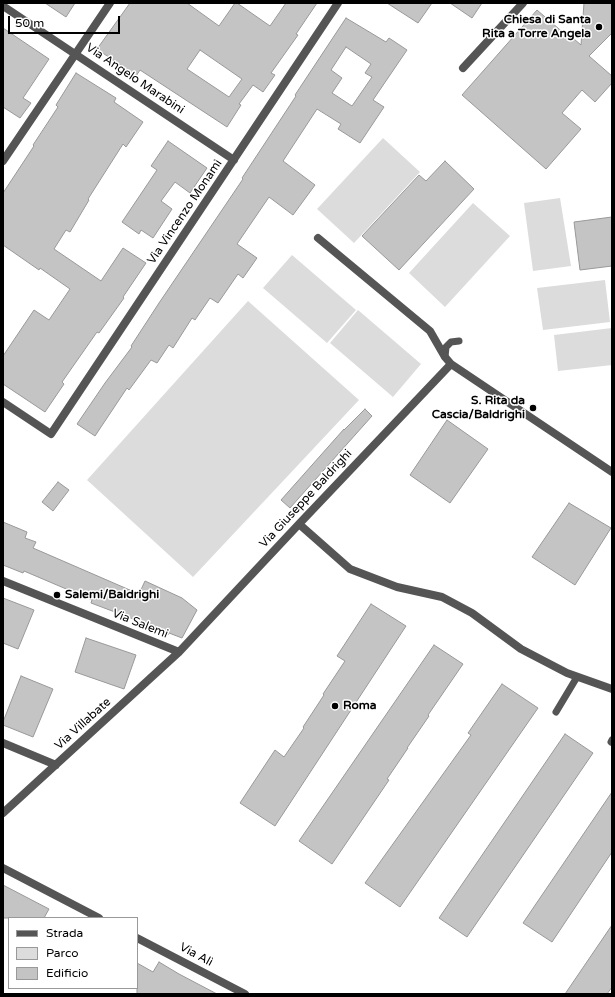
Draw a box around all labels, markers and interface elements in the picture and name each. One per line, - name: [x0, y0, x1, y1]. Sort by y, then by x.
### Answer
- scale bar: [10, 8, 122, 34]
- place label: Chiesa di Santa Rita a Torre Angela: [482, 13, 591, 41]
- text: 50 m: [15, 16, 44, 30]
- marker: Chiesa di Santa Rita a Torre Angela: [594, 22, 604, 32]
- street label: Via Angelo Marabini: [83, 41, 187, 117]
- street label: Via Vincenzo Monamì: [145, 157, 225, 267]
- place label: S. Rita da Cascia/Baldrighi: [432, 394, 525, 422]
- marker: S. Rita da Cascia/Baldrighi: [528, 403, 538, 413]
- street label: Via Giuseppe Baldrighi: [257, 447, 355, 551]
- place label: Salemi/Baldrighi: [65, 588, 159, 602]
- marker: Salemi/Baldrighi: [52, 590, 62, 600]
- street label: Via Salemi: [110, 606, 170, 642]
- street label: Via Villabate: [52, 695, 114, 753]
- place label: Roma: [343, 699, 377, 713]
- marker: Roma: [330, 701, 340, 711]
- legend: [8, 917, 138, 989]
- text: Strada: [46, 926, 83, 940]
- street label: Via Alì: [177, 940, 215, 970]
- text: Parco: [46, 946, 79, 960]
- text: Edificio: [46, 966, 88, 980]

